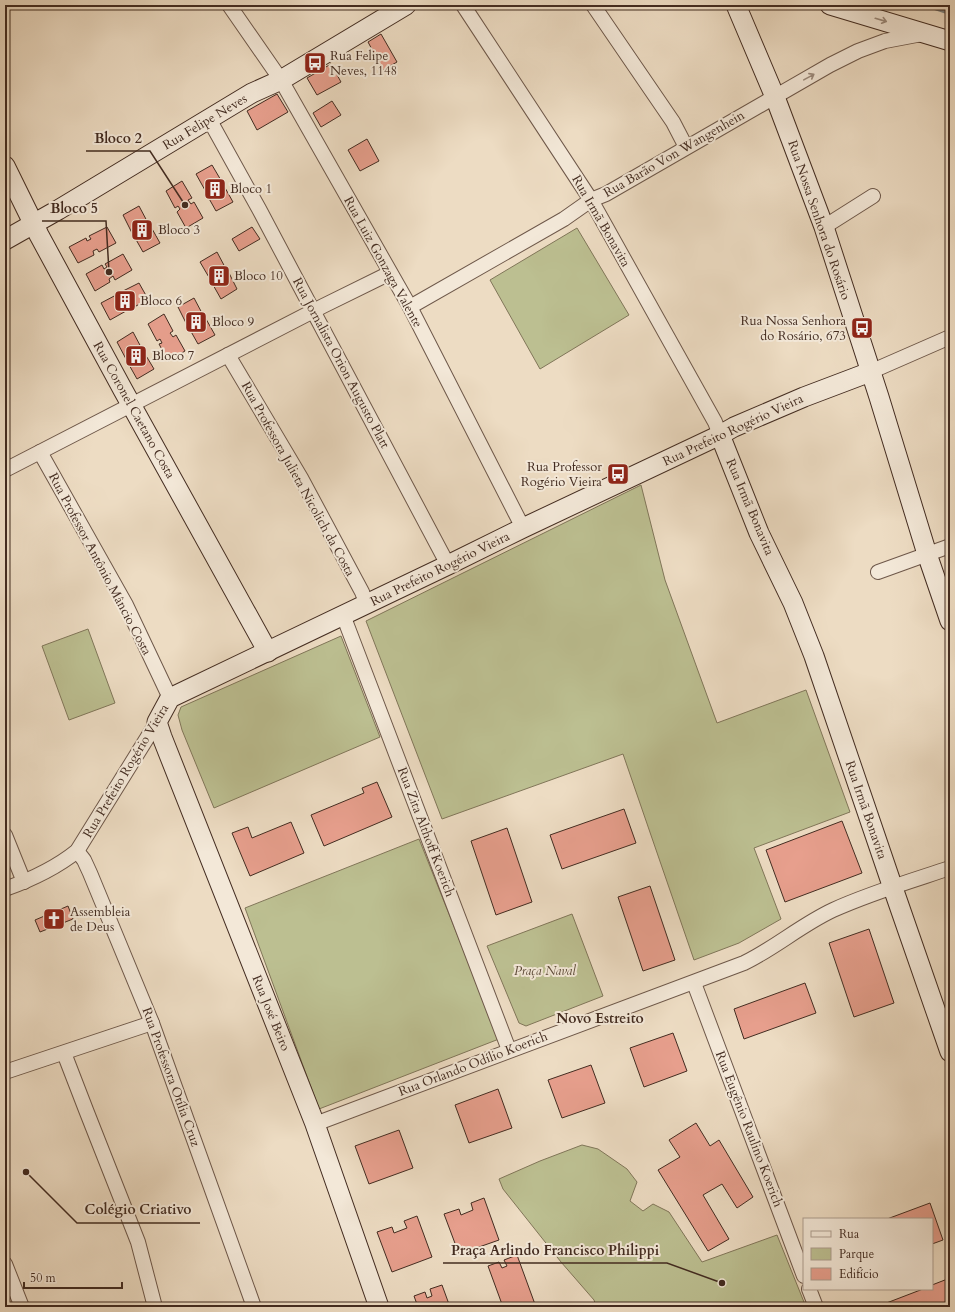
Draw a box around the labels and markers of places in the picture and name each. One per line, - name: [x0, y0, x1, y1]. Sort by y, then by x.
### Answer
- place label: Rua Felipe Neves, 1148: [330, 47, 397, 80]
- bus stop icon: Rua Felipe Neves, 1148: [302, 50, 328, 76]
- callout: Bloco 2: [86, 125, 150, 151]
- building icon: Bloco 1: [202, 176, 228, 202]
- place label: Bloco 1: [230, 180, 272, 198]
- callout: Bloco 5: [42, 195, 106, 221]
- building icon: Bloco 3: [129, 217, 155, 243]
- place label: Bloco 3: [158, 221, 200, 239]
- building icon: Bloco 10: [206, 263, 232, 289]
- place label: Bloco 10: [234, 267, 283, 285]
- building icon: Bloco 6: [112, 288, 138, 314]
- place label: Bloco 6: [140, 292, 183, 310]
- building icon: Bloco 9: [183, 309, 209, 335]
- place label: Rua Nossa Senhora do Rosário, 673: [741, 312, 846, 345]
- place label: Bloco 9: [212, 313, 255, 331]
- bus stop icon: Rua Nossa Senhora do Rosário, 673: [849, 315, 875, 341]
- building icon: Bloco 7: [123, 343, 149, 369]
- place label: Bloco 7: [152, 347, 195, 365]
- place label: Rua Professor Rogério Vieira: [521, 458, 602, 491]
- bus stop icon: Rua Professor Rogério Vieira: [605, 461, 631, 487]
- place label: Assembleia de Deus: [70, 903, 131, 936]
- church icon: Assembleia de Deus: [41, 906, 67, 932]
- callout: Colégio Criativo: [77, 1197, 200, 1223]
- callout: Praça Arlindo Francisco Philippi: [443, 1237, 667, 1263]

